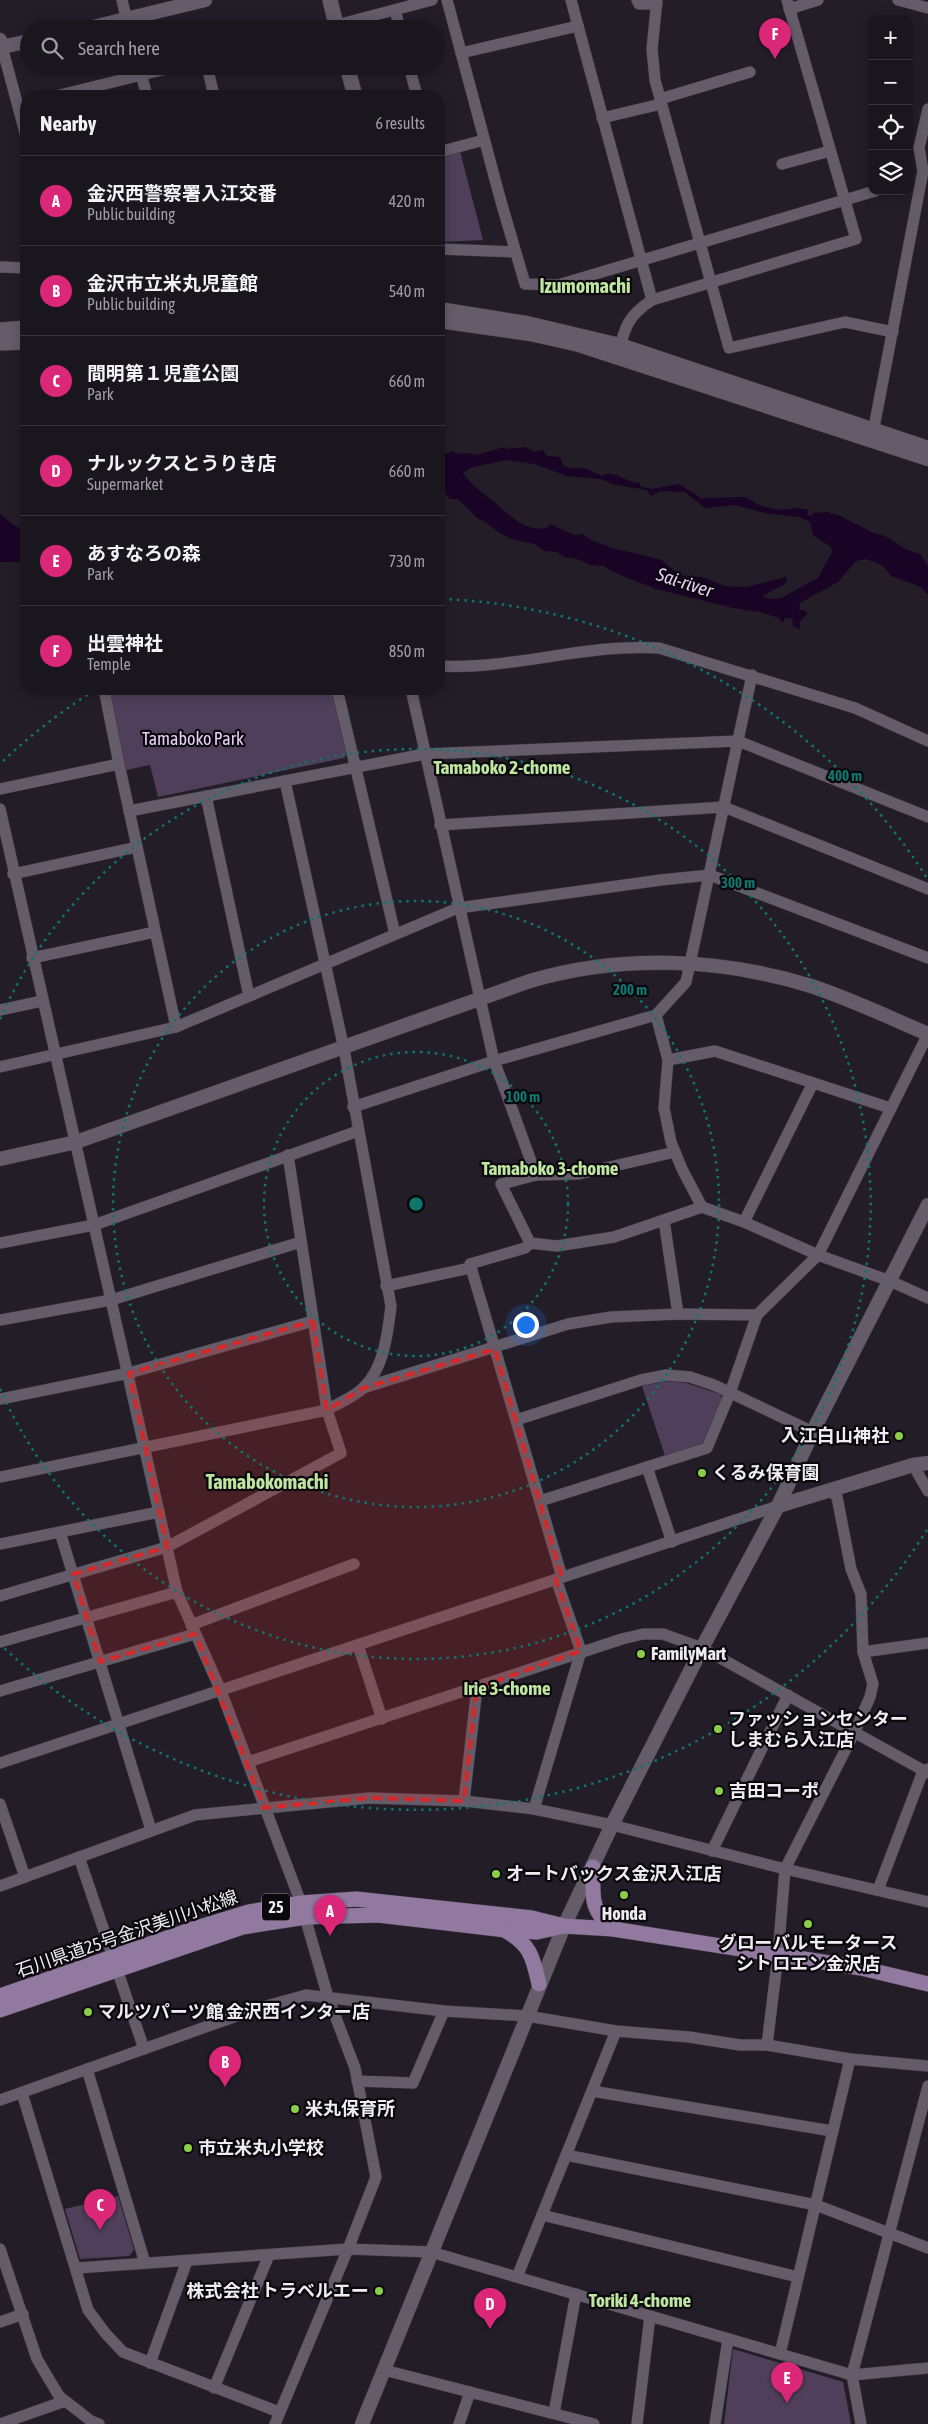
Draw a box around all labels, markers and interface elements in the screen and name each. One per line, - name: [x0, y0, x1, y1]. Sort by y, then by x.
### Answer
- map controls: [868, 15, 913, 195]
- button: +: [868, 15, 913, 60]
- pin: F: [759, 18, 791, 59]
- search box: [20, 20, 445, 75]
- icon: search: [38, 34, 66, 62]
- text: Search here: [78, 37, 160, 59]
- button: −: [868, 60, 913, 105]
- button: locate: [868, 105, 913, 150]
- text: Nearby: [40, 111, 96, 135]
- text: 6 results: [375, 114, 425, 132]
- button: layers: [868, 150, 913, 195]
- text: 金沢西警察署入江交番: [87, 182, 277, 204]
- text: A: [52, 192, 60, 210]
- text: 420 m: [389, 192, 425, 210]
- text: Public building: [87, 205, 175, 223]
- text: 金沢市立米丸児童館: [87, 272, 258, 294]
- district label: Izumomachi: [539, 274, 631, 297]
- text: B: [52, 282, 60, 300]
- text: 540 m: [389, 282, 425, 300]
- text: Public building: [87, 295, 175, 313]
- text: 間明第１児童公園: [87, 362, 239, 384]
- text: C: [52, 372, 60, 390]
- text: 660 m: [389, 372, 425, 390]
- text: Park: [87, 385, 114, 403]
- text: ナルックスとうりき店: [87, 452, 276, 474]
- text: D: [52, 462, 60, 480]
- text: 660 m: [389, 462, 425, 480]
- text: Supermarket: [87, 475, 163, 493]
- text: あすなろの森: [87, 542, 201, 564]
- text: E: [53, 552, 59, 570]
- text: 730 m: [389, 552, 425, 570]
- water label: Sai-river: [653, 562, 717, 602]
- text: Park: [87, 565, 114, 583]
- text: 出雲神社: [87, 632, 163, 654]
- text: F: [53, 642, 59, 660]
- text: 850 m: [389, 642, 425, 660]
- text: Temple: [87, 655, 131, 673]
- park label: Tamaboko Park: [142, 728, 244, 749]
- district label: Tamaboko 2-chome: [434, 756, 571, 778]
- text: 400 m: [827, 767, 862, 784]
- text: 300 m: [721, 874, 755, 891]
- text: 200 m: [613, 981, 647, 998]
- text: 100 m: [506, 1088, 540, 1105]
- district label: Tamaboko 3-chome: [482, 1157, 619, 1179]
- centre of rings: [407, 1195, 425, 1213]
- your location: [513, 1312, 539, 1338]
- place label: 入江白山神社: [781, 1425, 889, 1446]
- marker: 入江白山神社: [893, 1430, 905, 1442]
- place label: くるみ保育園: [712, 1462, 820, 1483]
- marker: くるみ保育園: [696, 1467, 708, 1479]
- district label: Tamabokomachi: [206, 1470, 328, 1493]
- place label: FamilyMart: [651, 1643, 727, 1664]
- marker: FamilyMart: [635, 1648, 647, 1660]
- district label: Irie 3-chome: [463, 1677, 551, 1699]
- place label: ファッションセンター しまむら入江店: [728, 1708, 908, 1750]
- marker: ファッションセンター しまむら入江店: [712, 1723, 724, 1735]
- place label: 吉田コーポ: [729, 1780, 819, 1801]
- marker: 吉田コーポ: [713, 1785, 725, 1797]
- place label: オートバックス金沢入江店: [506, 1863, 721, 1884]
- marker: オートバックス金沢入江店: [490, 1868, 502, 1880]
- street label: 石川県道25号金沢美川小松線: [13, 1886, 240, 1981]
- marker: Honda: [618, 1889, 630, 1901]
- road number: 25: [262, 1894, 290, 1920]
- pin: A: [314, 1895, 346, 1936]
- place label: Honda: [602, 1903, 646, 1924]
- marker: グローバルモータース シトロエン金沢店: [802, 1918, 814, 1930]
- place label: グローバルモータース シトロエン金沢店: [719, 1932, 897, 1974]
- place label: マルツパーツ館 金沢西インター店: [98, 2001, 370, 2022]
- marker: マルツパーツ館 金沢西インター店: [82, 2006, 94, 2018]
- pin: B: [209, 2046, 241, 2087]
- place label: 米丸保育所: [305, 2098, 395, 2119]
- marker: 米丸保育所: [289, 2103, 301, 2115]
- place label: 市立米丸小学校: [198, 2137, 324, 2158]
- marker: 市立米丸小学校: [182, 2142, 194, 2154]
- pin: C: [84, 2189, 116, 2230]
- place label: 株式会社 トラベルエー: [187, 2280, 369, 2301]
- marker: 株式会社 トラベルエー: [373, 2285, 385, 2297]
- pin: D: [474, 2288, 506, 2329]
- district label: Toriki 4-chome: [589, 2289, 692, 2311]
- pin: E: [771, 2362, 803, 2403]

